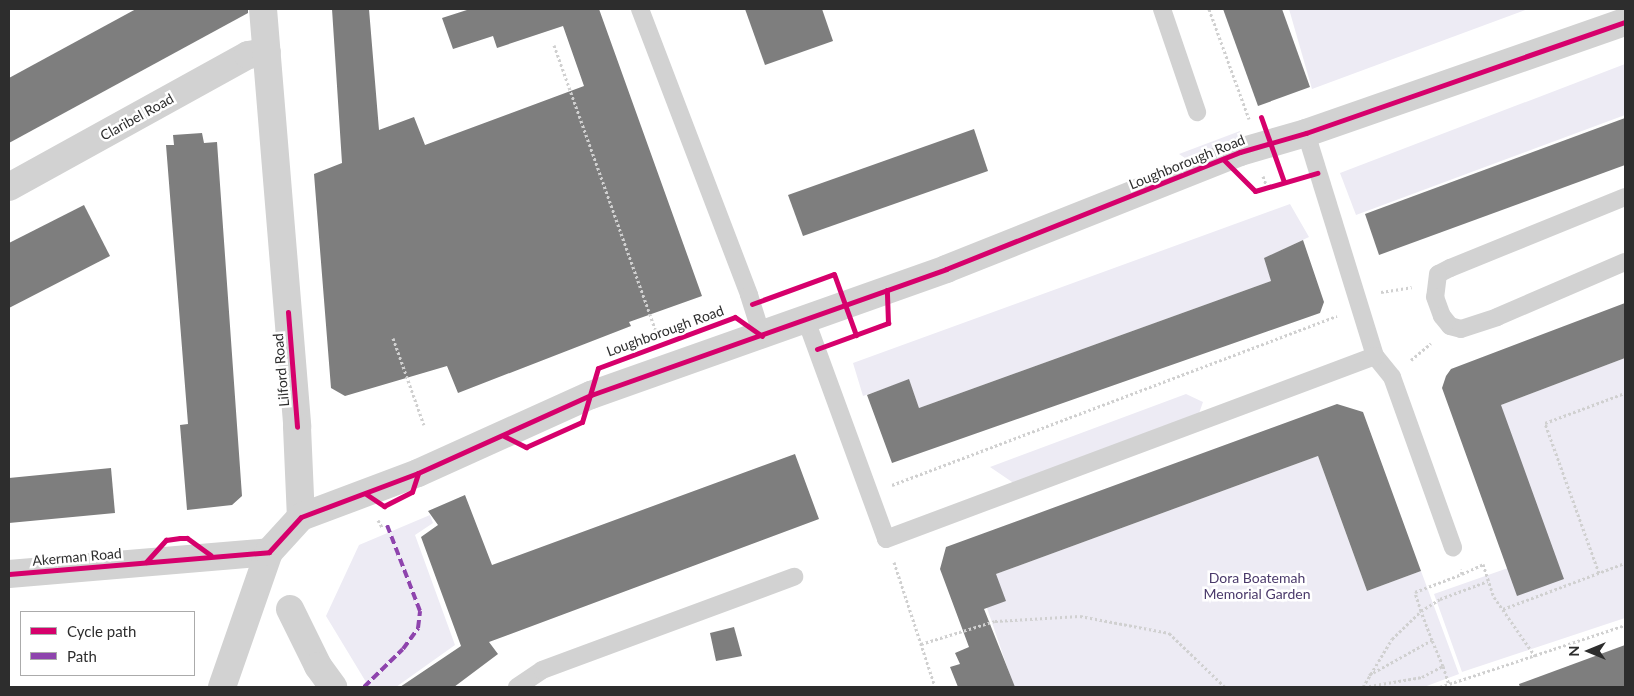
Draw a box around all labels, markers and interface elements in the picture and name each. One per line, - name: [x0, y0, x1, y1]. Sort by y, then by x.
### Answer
- street label: Claribel Road: [97, 90, 177, 144]
- street label: Loughborough Road: [1127, 131, 1247, 193]
- street label: Loughborough Road: [604, 302, 726, 360]
- street label: Lilford Road: [269, 333, 293, 407]
- street label: Akerman Road: [32, 545, 122, 569]
- park label: Dora Boatemah Memorial Garden: [1204, 570, 1310, 602]
- legend: [20, 611, 195, 676]
- text: Cycle path: [67, 622, 136, 640]
- north arrow: [1564, 626, 1614, 676]
- text: N: [1565, 646, 1582, 656]
- text: Path: [67, 647, 97, 665]

